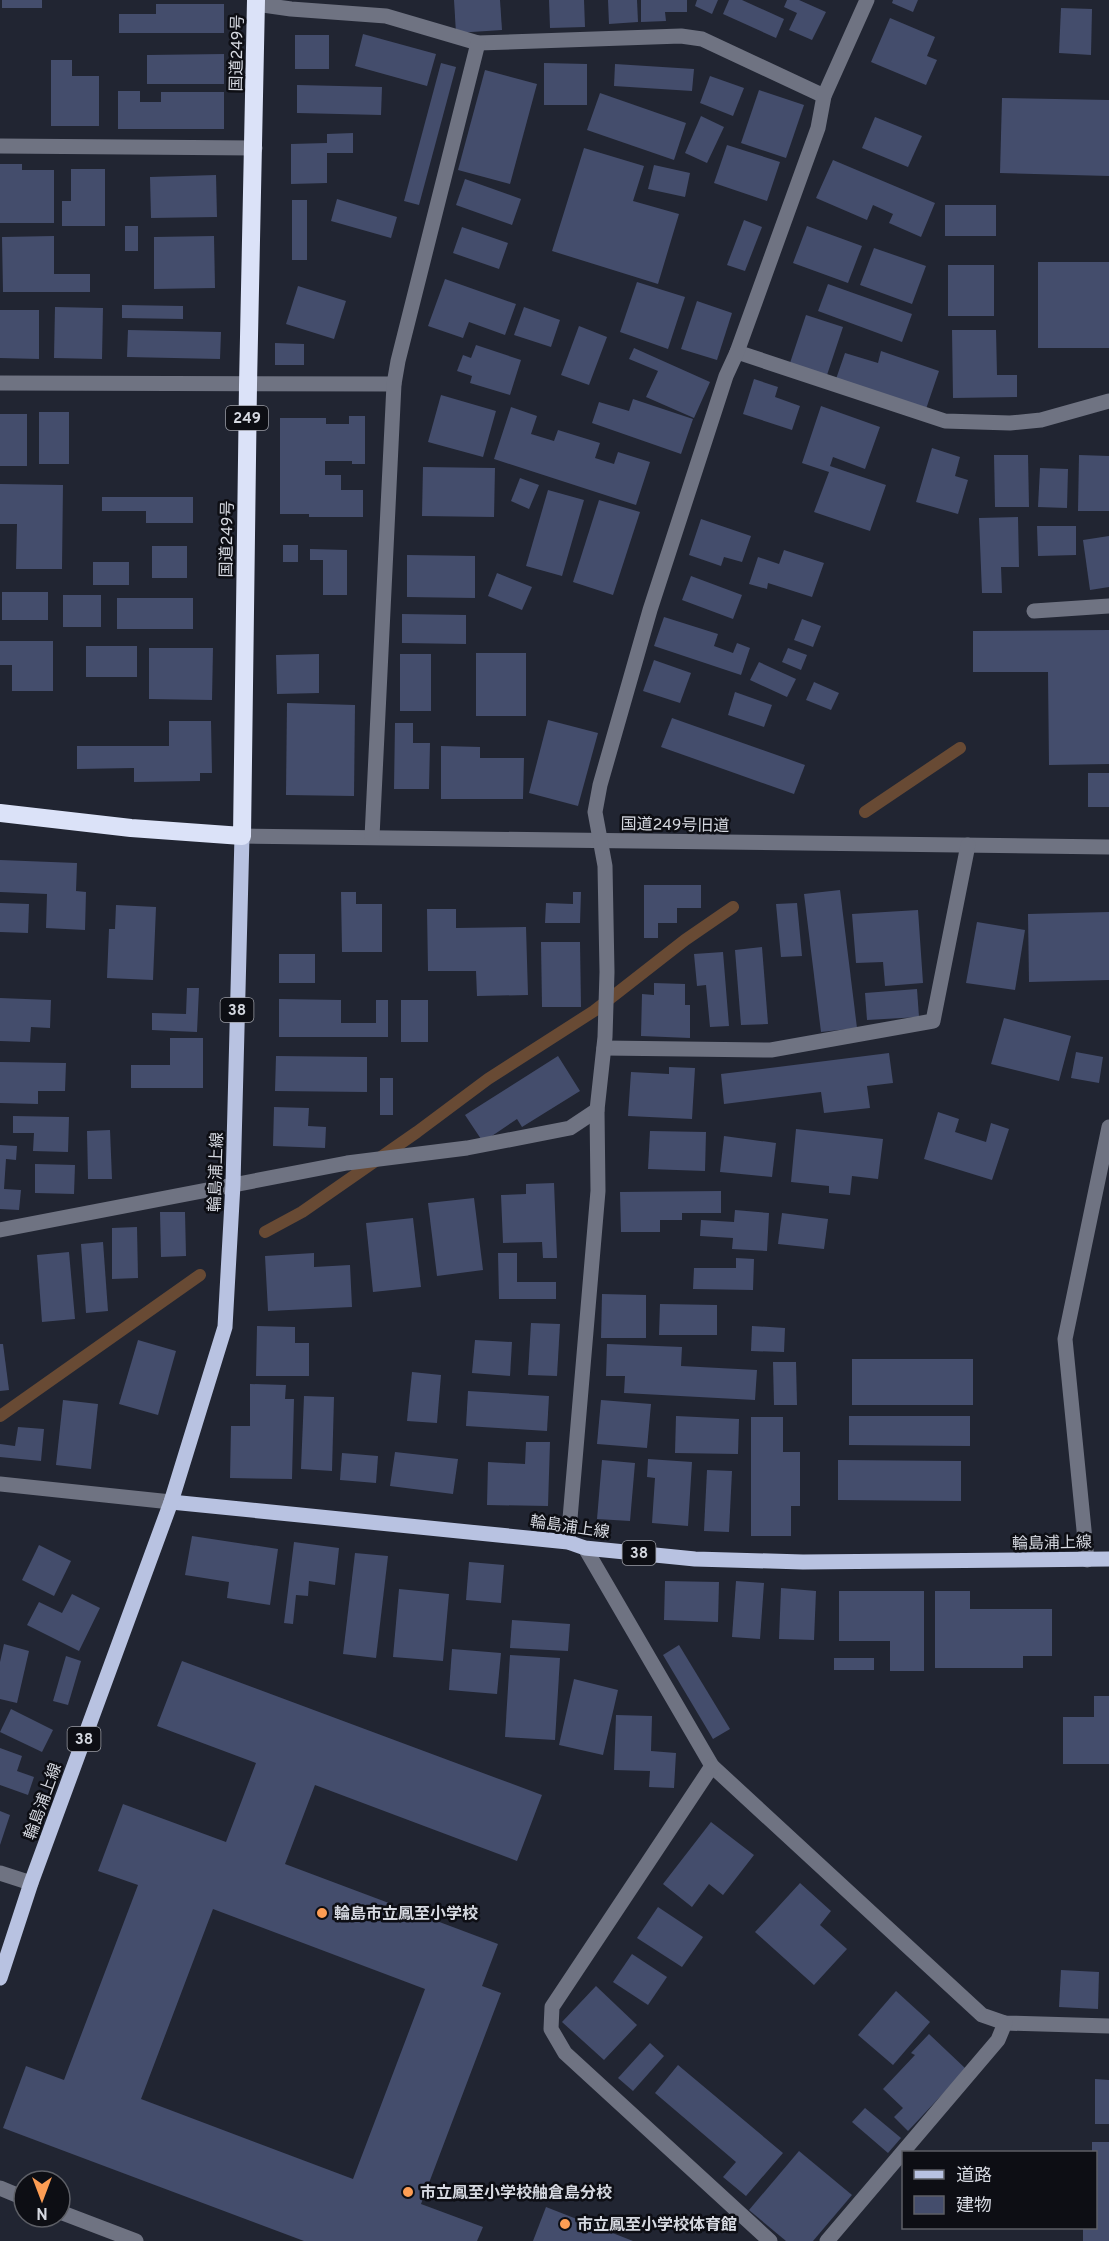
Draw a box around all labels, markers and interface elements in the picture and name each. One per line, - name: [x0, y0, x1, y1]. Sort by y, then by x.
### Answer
- street label: 国道249号: [227, 14, 249, 92]
- road number: 249: [226, 406, 268, 430]
- street label: 国道249号: [217, 500, 239, 578]
- street label: 国道249号旧道: [620, 815, 730, 837]
- road number: 38: [220, 998, 254, 1022]
- street label: 輪島浦上線: [206, 1132, 228, 1212]
- street label: 輪島浦上線: [529, 1513, 611, 1543]
- street label: 輪島浦上線: [1012, 1533, 1092, 1555]
- road number: 38: [622, 1541, 656, 1565]
- road number: 38: [68, 1727, 100, 1751]
- street label: 輪島浦上線: [21, 1761, 67, 1843]
- place label: 輪島市立鳳至小学校: [334, 1904, 478, 1925]
- marker: 輪島市立鳳至小学校: [315, 1906, 329, 1920]
- legend: [902, 2151, 1097, 2229]
- text: 道路: [956, 2165, 992, 2188]
- north arrow: [12, 2169, 72, 2229]
- place label: 市立鳳至小学校舳倉島分校: [420, 2184, 612, 2204]
- marker: 市立鳳至小学校舳倉島分校: [401, 2185, 415, 2199]
- text: 建物: [956, 2195, 992, 2218]
- text: N: [36, 2202, 48, 2222]
- place label: 市立鳳至小学校体育館: [577, 2216, 737, 2236]
- marker: 市立鳳至小学校体育館: [558, 2217, 572, 2231]

